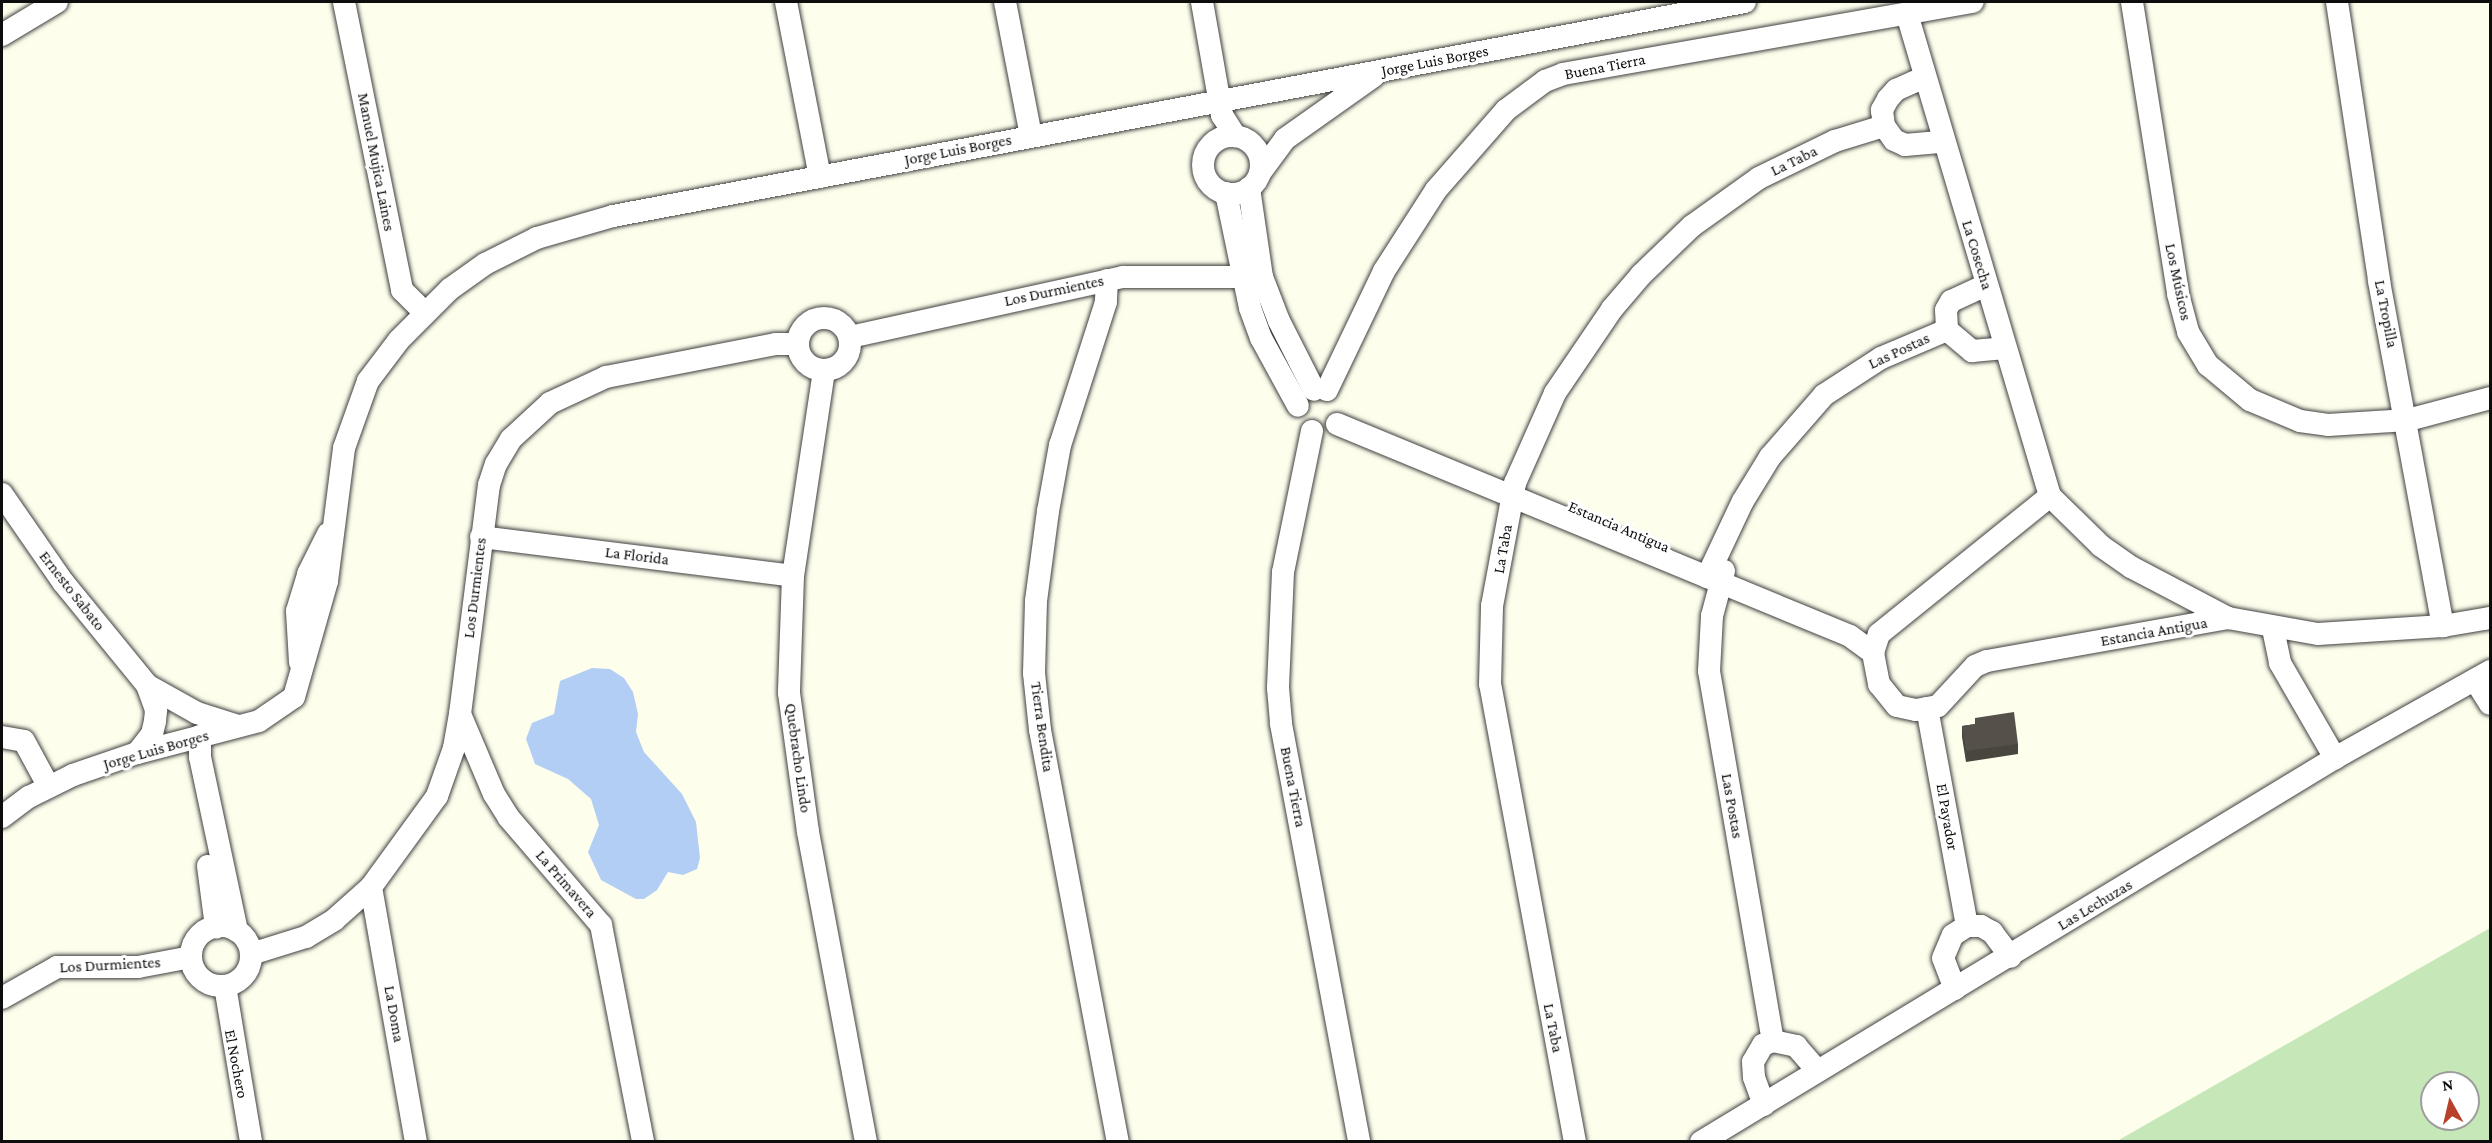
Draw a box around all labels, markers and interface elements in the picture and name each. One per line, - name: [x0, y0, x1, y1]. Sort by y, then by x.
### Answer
- street label: Jorge Luis Borges: [1380, 41, 1490, 81]
- street label: Buena Tierra: [1563, 50, 1647, 84]
- street label: Manuel Mujica Laines: [353, 91, 399, 233]
- street label: Jorge Luis Borges: [903, 130, 1013, 170]
- street label: La Taba: [1768, 142, 1820, 180]
- street label: La Cosecha: [1957, 218, 1997, 292]
- street label: Los Músicos: [2160, 242, 2196, 322]
- street label: Los Durmientes: [1003, 271, 1105, 311]
- street label: La Tropilla: [2370, 278, 2402, 350]
- street label: Las Postas: [1865, 328, 1933, 374]
- street label: Estancia Antigua: [1565, 497, 1673, 557]
- street label: La Taba: [1489, 523, 1517, 575]
- street label: Los Durmientes: [459, 537, 491, 639]
- street label: La Florida: [604, 543, 670, 569]
- street label: Ernesto Sabato: [35, 547, 109, 635]
- street label: Estancia Antigua: [2099, 613, 2209, 651]
- street label: Tierra Bendita: [1026, 681, 1058, 773]
- street label: Quebracho Lindo: [781, 702, 815, 814]
- street label: Jorge Luis Borges: [101, 726, 211, 774]
- street label: Buena Tierra: [1276, 745, 1310, 829]
- street label: Las Postas: [1717, 772, 1747, 840]
- street label: El Payador: [1932, 782, 1962, 852]
- street label: La Primavera: [531, 846, 601, 922]
- street label: Las Lechuzas: [2054, 875, 2136, 935]
- street label: Los Durmientes: [59, 953, 161, 977]
- street label: La Doma: [380, 984, 408, 1044]
- street label: La Taba: [1539, 1002, 1567, 1054]
- street label: El Nochero: [220, 1028, 252, 1100]
- north arrow: [2420, 1071, 2480, 1131]
- text: N: [2441, 1075, 2454, 1094]

